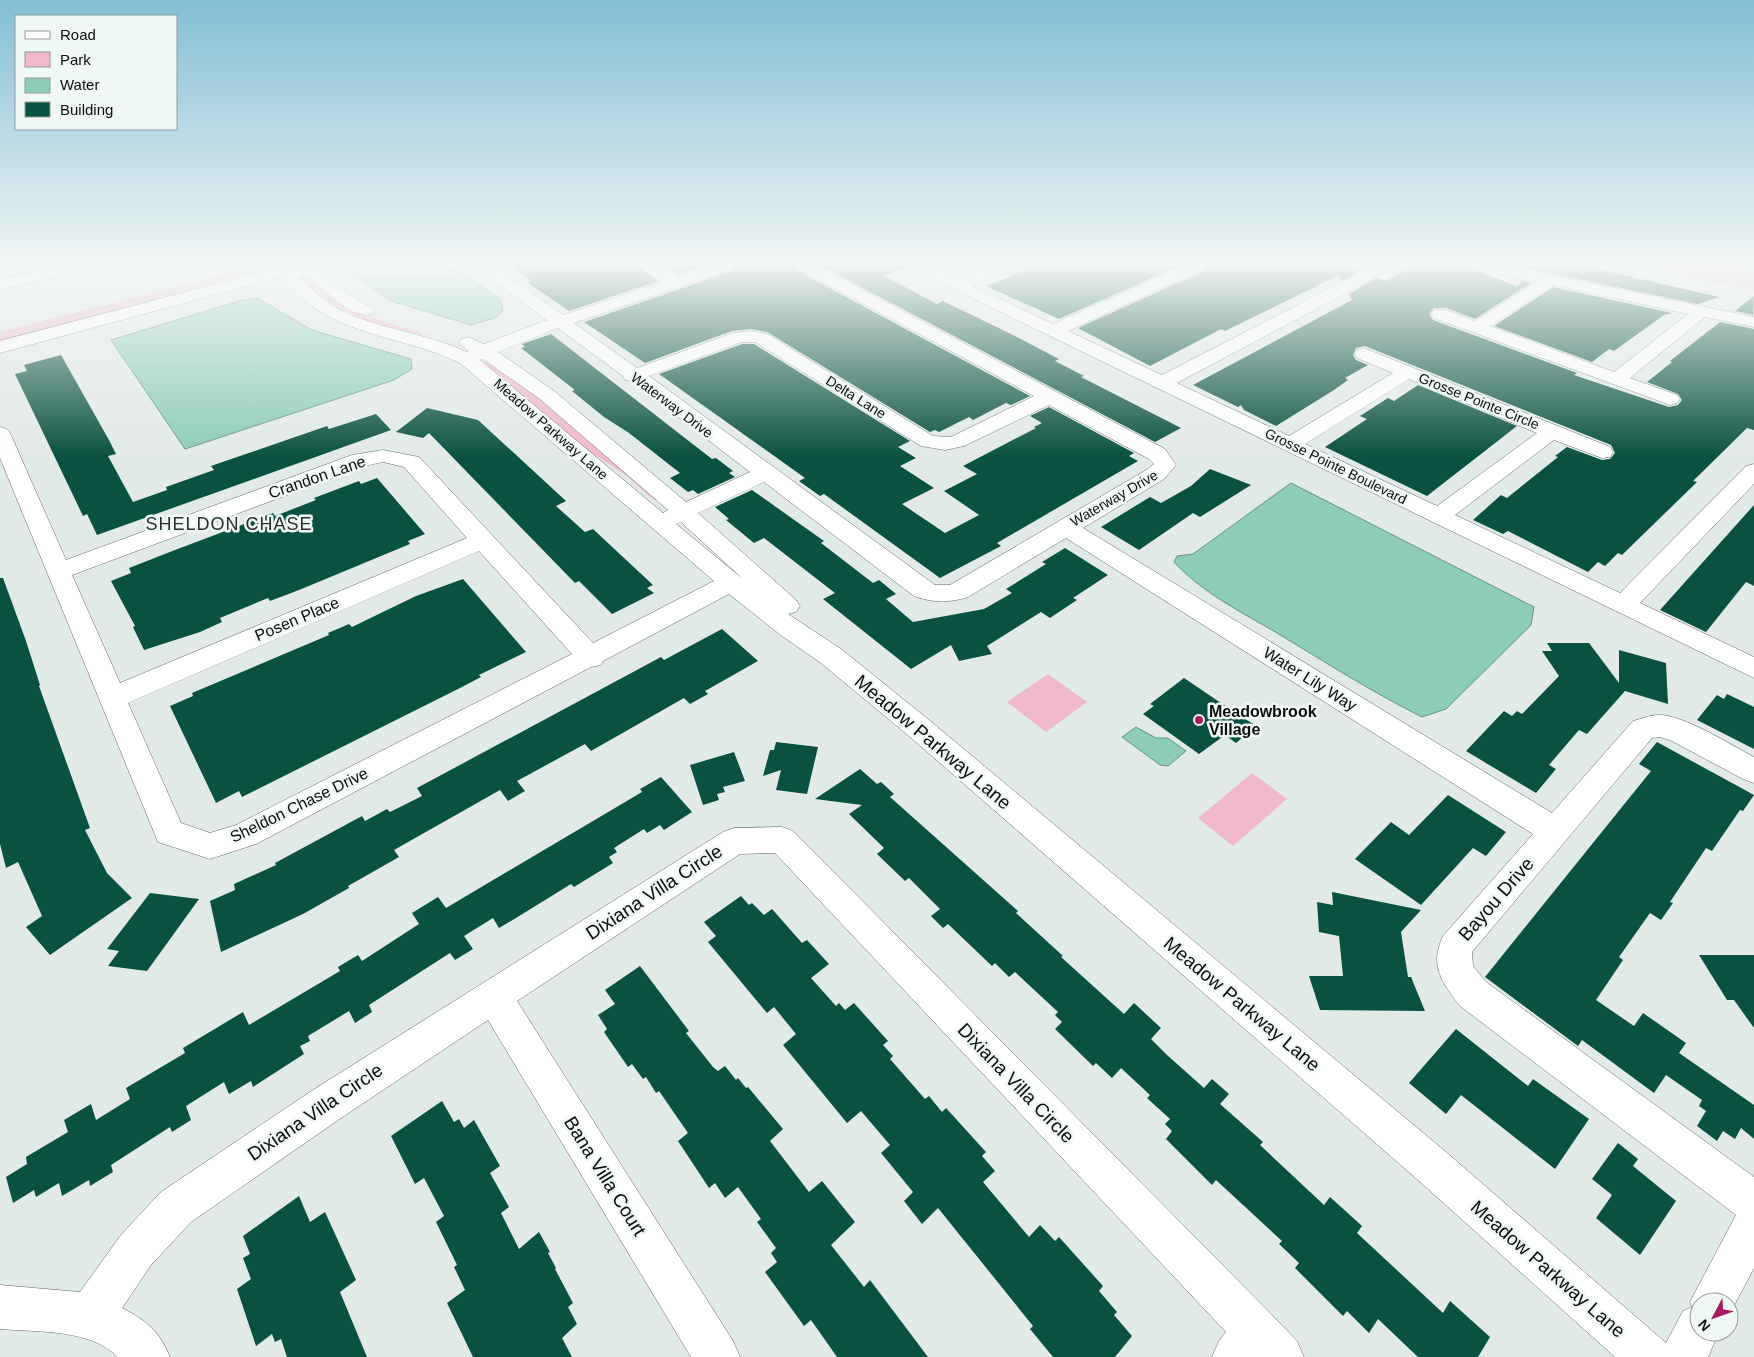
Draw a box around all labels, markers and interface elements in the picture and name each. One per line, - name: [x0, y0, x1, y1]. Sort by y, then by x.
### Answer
- legend: [15, 15, 178, 130]
- text: Road: [60, 26, 96, 43]
- text: Park: [60, 51, 91, 68]
- text: Water: [60, 76, 99, 93]
- text: Building: [60, 101, 113, 118]
- street label: Waterway Drive: [628, 369, 716, 441]
- street label: Grosse Pointe Circle: [1416, 370, 1542, 433]
- street label: Delta Lane: [823, 372, 889, 422]
- street label: Meadow Parkway Lane: [491, 375, 611, 483]
- street label: Grosse Pointe Boulevard: [1263, 425, 1409, 507]
- street label: Crandon Lane: [266, 452, 368, 502]
- street label: Waterway Drive: [1067, 466, 1161, 529]
- district label: SHELDON CHASE: [145, 514, 313, 534]
- street label: Posen Place: [252, 594, 342, 644]
- street label: Water Lily Way: [1260, 644, 1360, 714]
- street label: Meadow Parkway Lane: [851, 670, 1015, 814]
- place label: Meadowbrook Village: [1209, 703, 1317, 738]
- marker: Meadowbrook Village: [1193, 714, 1205, 726]
- street label: Sheldon Chase Drive: [227, 764, 371, 846]
- street label: Dixiana Villa Circle: [582, 840, 726, 944]
- street label: Bayou Drive: [1454, 853, 1538, 945]
- street label: Meadow Parkway Lane: [1160, 932, 1324, 1076]
- street label: Dixiana Villa Circle: [954, 1019, 1078, 1147]
- street label: Dixiana Villa Circle: [244, 1059, 386, 1165]
- street label: Bana Villa Court: [560, 1112, 651, 1240]
- street label: Meadow Parkway Lane: [1467, 1196, 1629, 1342]
- north arrow: [1689, 1292, 1739, 1342]
- text: N: [1695, 1316, 1714, 1335]

